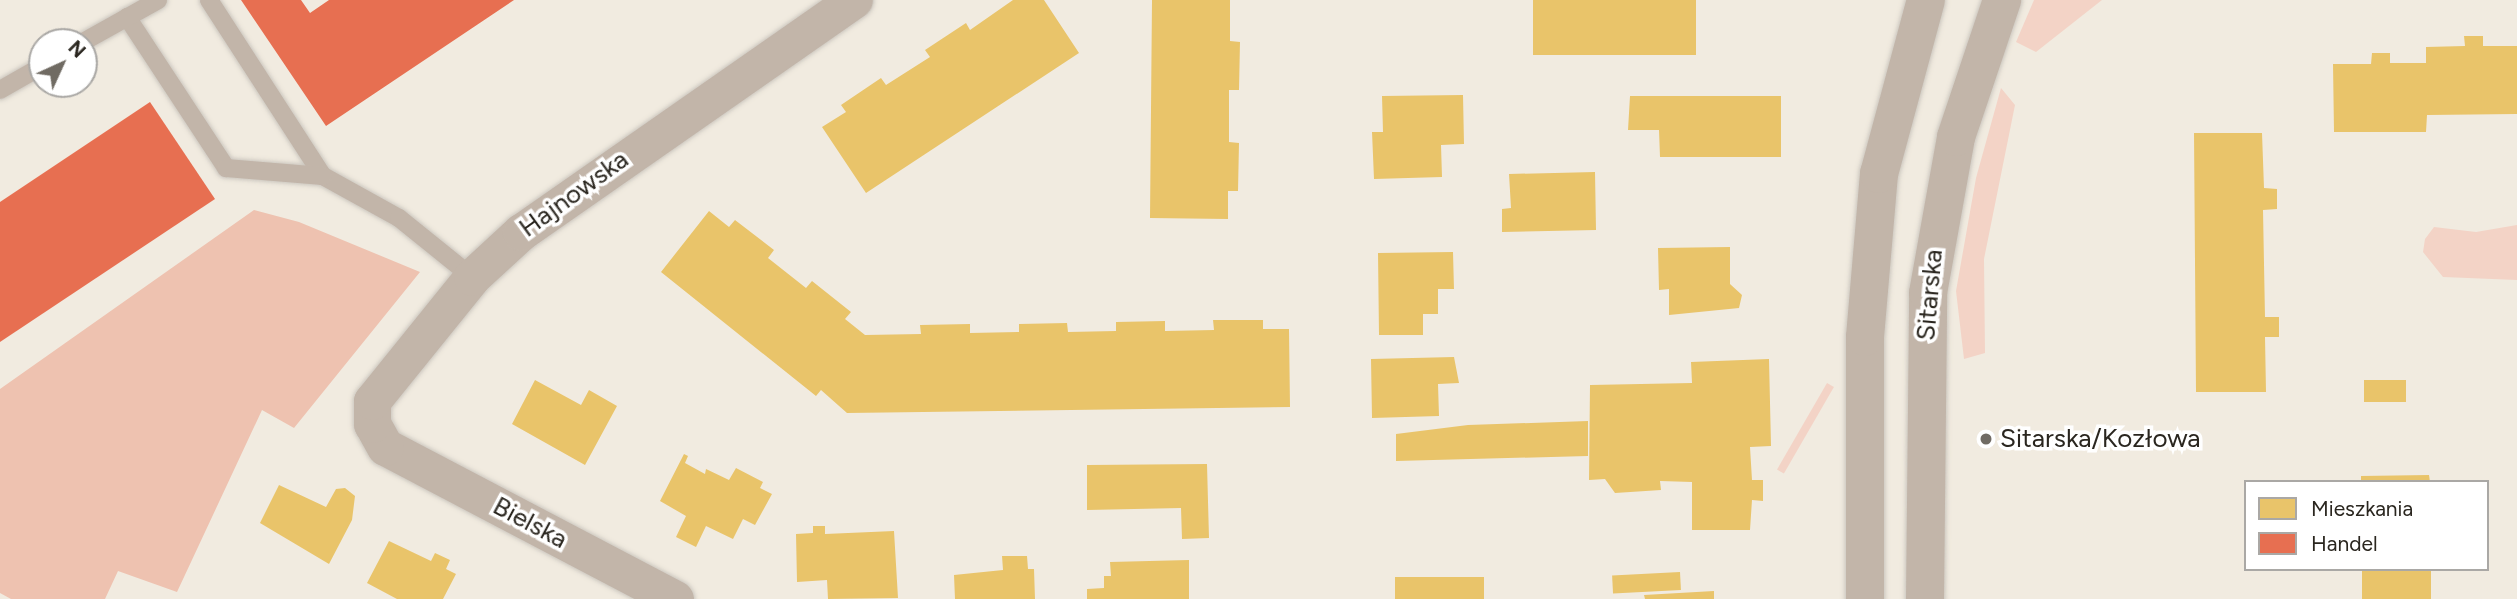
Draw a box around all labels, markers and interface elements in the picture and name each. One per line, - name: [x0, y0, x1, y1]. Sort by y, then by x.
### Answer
- north arrow: [28, 28, 98, 98]
- text: N: [63, 36, 90, 63]
- street label: Hajnowska: [513, 144, 635, 244]
- street label: Sitarska: [1910, 248, 1950, 342]
- place label: Sitarska/Kozłowa: [2000, 423, 2201, 455]
- marker: Sitarska/Kozłowa: [1978, 431, 1994, 447]
- legend: [2244, 480, 2489, 571]
- street label: Bielska: [488, 491, 572, 555]
- text: Mieszkania: [2311, 496, 2413, 521]
- text: Handel: [2311, 531, 2378, 556]

